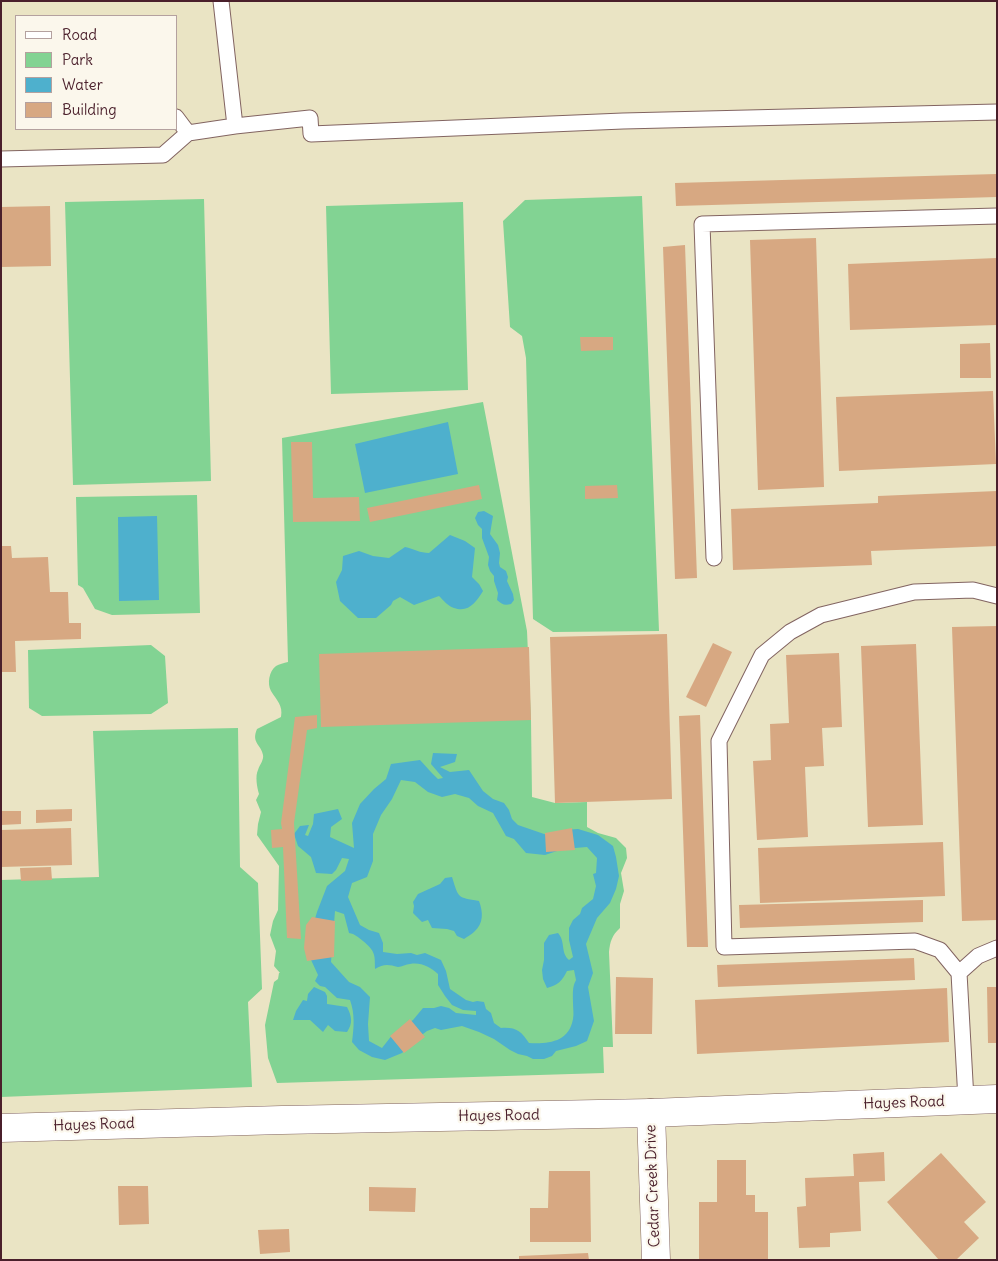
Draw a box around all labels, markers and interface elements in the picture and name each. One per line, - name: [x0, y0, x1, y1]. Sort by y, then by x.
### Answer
- legend: [15, 15, 178, 130]
- text: Road: [62, 25, 97, 44]
- text: Park: [62, 50, 93, 69]
- text: Water: [62, 75, 103, 94]
- text: Building: [62, 100, 117, 119]
- street label: Hayes Road: [863, 1093, 945, 1113]
- street label: Hayes Road: [458, 1106, 540, 1126]
- street label: Hayes Road: [53, 1115, 135, 1135]
- street label: Cedar Creek Drive: [642, 1124, 664, 1248]

